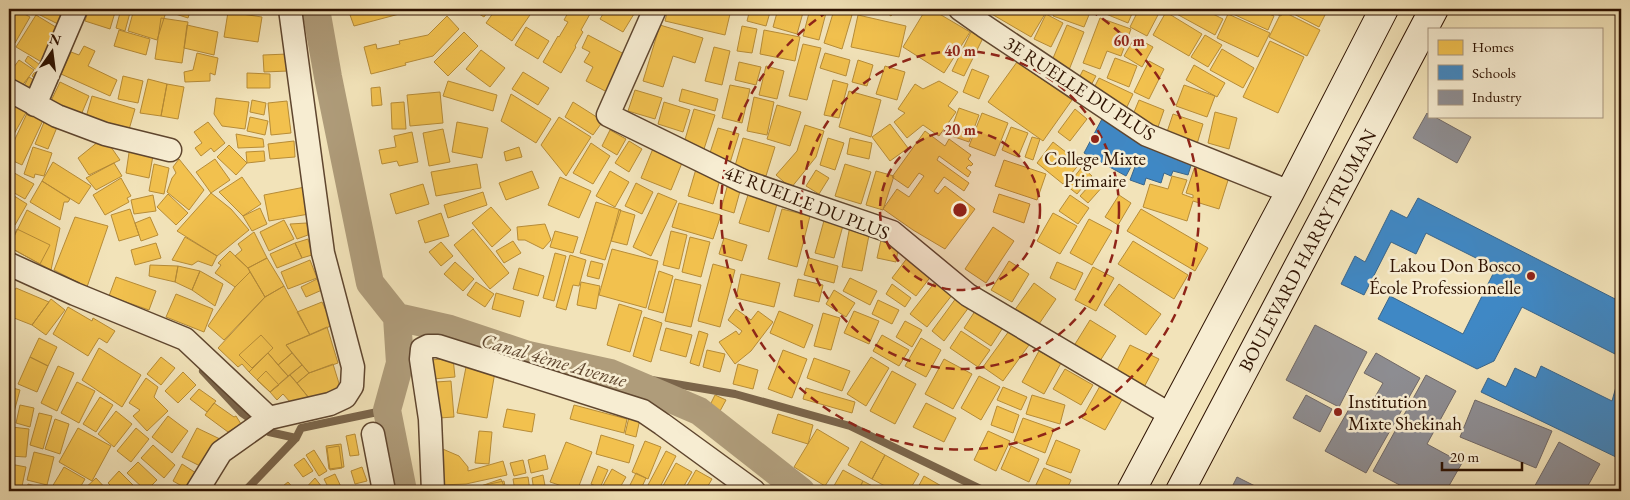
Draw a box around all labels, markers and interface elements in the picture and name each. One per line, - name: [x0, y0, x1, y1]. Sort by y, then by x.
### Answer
- north arrow: [28, 28, 78, 78]
- legend: [1428, 28, 1602, 118]
- text: N: [47, 29, 63, 50]
- street label: 3E RUELLE DU PLUS: [999, 30, 1160, 147]
- text: 60 m: [1113, 31, 1145, 50]
- text: Homes: [1472, 37, 1514, 56]
- text: 40 m: [944, 41, 976, 60]
- text: Schools: [1472, 63, 1516, 82]
- text: Industry: [1472, 87, 1522, 106]
- text: 20 m: [944, 120, 976, 139]
- street label: BOULEVARD HARRY TRUMAN: [1233, 125, 1382, 376]
- marker: College Mixte Primaire: [1089, 133, 1101, 145]
- place label: College Mixte Primaire: [1044, 146, 1146, 193]
- street label: 4E RUELLE DU PLUS: [721, 159, 893, 246]
- centre of rings: [951, 201, 969, 219]
- place label: Lakou Don Bosco École Professionnelle: [1369, 253, 1521, 300]
- marker: Lakou Don Bosco École Professionnelle: [1525, 270, 1537, 282]
- water label: Canal 4ème Avenue: [478, 327, 630, 393]
- place label: Institution Mixte Shekinah: [1348, 389, 1462, 436]
- marker: Institution Mixte Shekinah: [1332, 406, 1344, 418]
- scale bar: [1442, 440, 1522, 472]
- text: 20 m: [1450, 447, 1479, 466]

